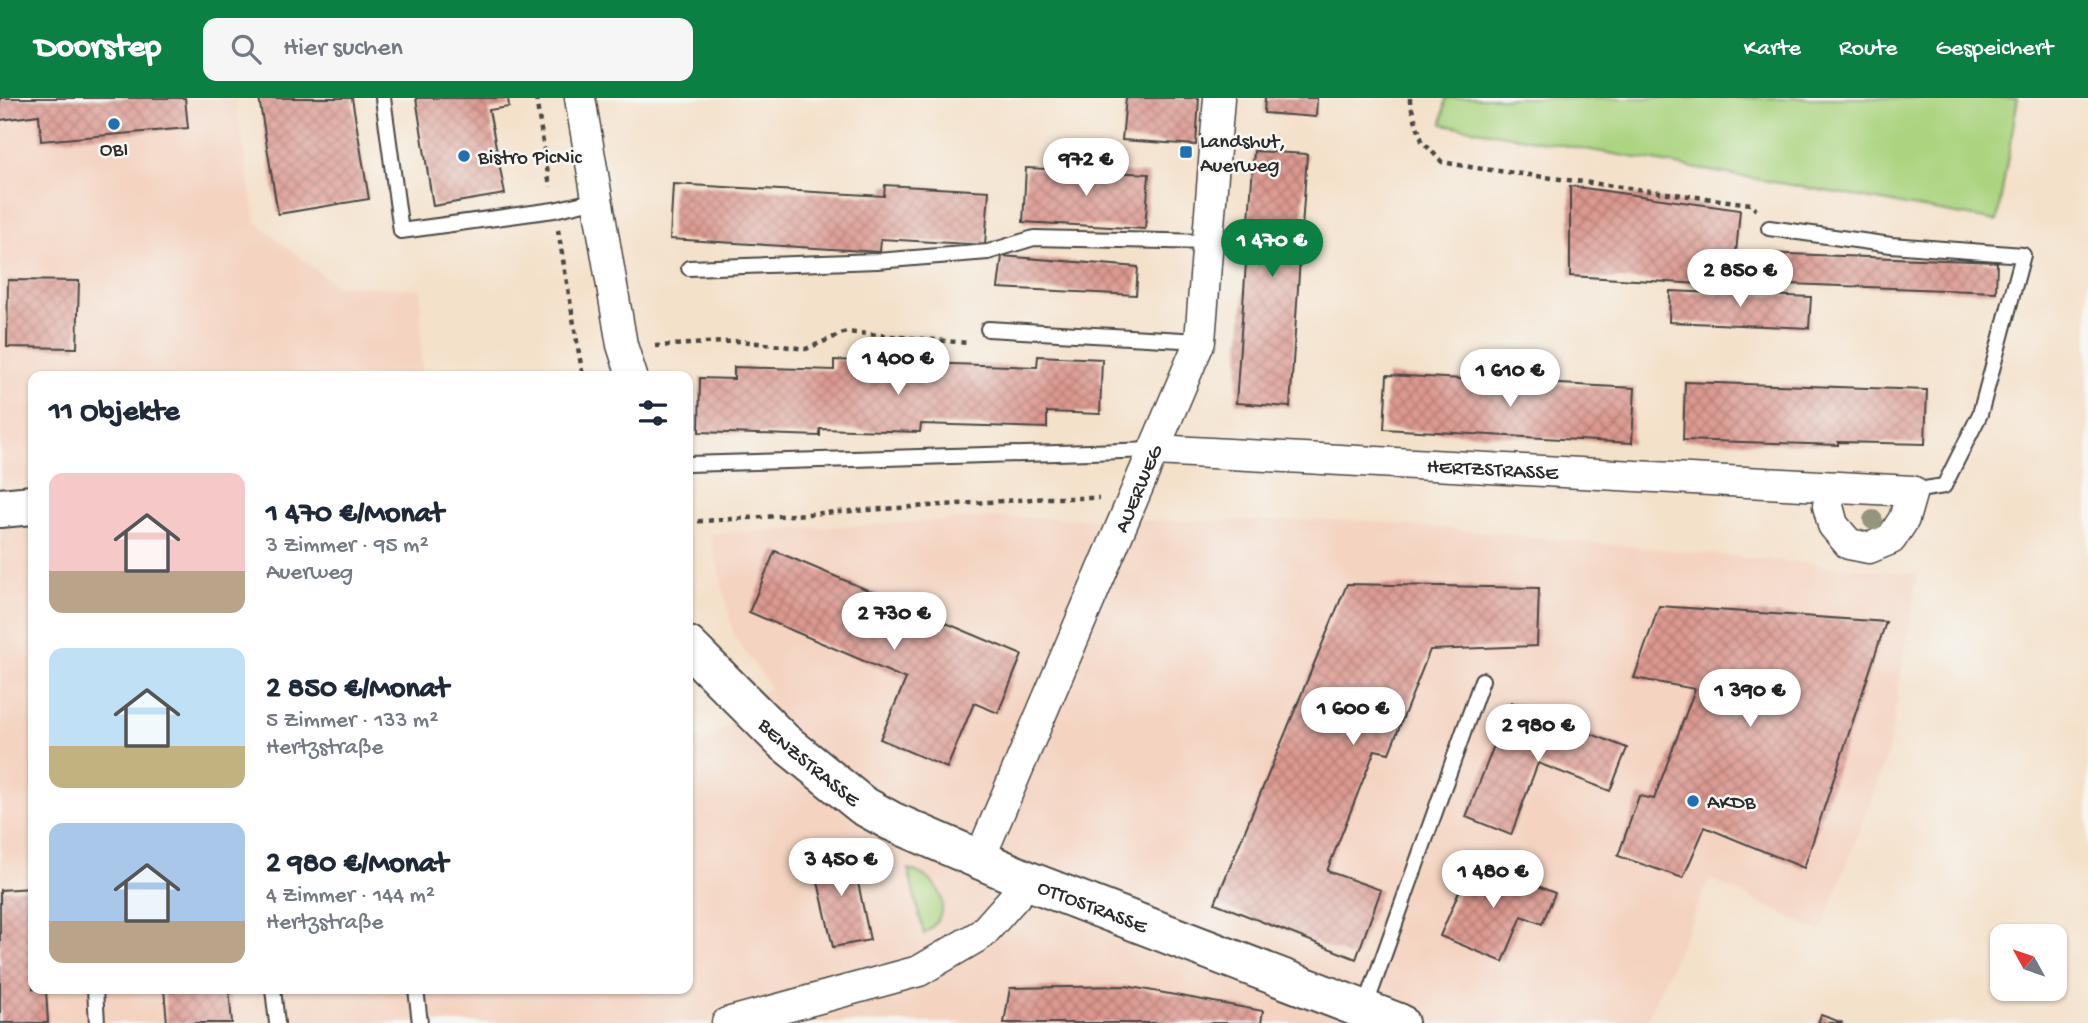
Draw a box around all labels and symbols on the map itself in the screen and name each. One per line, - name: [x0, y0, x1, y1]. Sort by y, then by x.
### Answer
- marker: OBI: [106, 116, 122, 132]
- place label: Landshut, Auerweg: [1200, 131, 1286, 180]
- place label: OBI: [100, 139, 128, 164]
- pin: 972 €: [1037, 139, 1135, 198]
- marker: Landshut, Auerweg: [1178, 144, 1194, 160]
- place label: Bistro PicNic: [477, 147, 582, 172]
- marker: Bistro PicNic: [456, 148, 472, 164]
- pin: 1 470 €: [1207, 220, 1337, 279]
- pin: 2 850 €: [1675, 250, 1805, 309]
- pin: 1 400 €: [833, 338, 963, 397]
- pin: 1 610 €: [1445, 350, 1575, 409]
- street label: AUERWEG: [1111, 441, 1170, 537]
- street label: HERTZSTRASSE: [1426, 456, 1560, 488]
- pin: 2 730 €: [829, 592, 959, 652]
- pin: 1 390 €: [1685, 670, 1815, 729]
- pin: 1 600 €: [1288, 688, 1418, 747]
- pin: 2 980 €: [1473, 704, 1603, 764]
- street label: BENZSTRASSE: [751, 714, 864, 815]
- place label: AKDB: [1707, 792, 1757, 817]
- marker: AKDB: [1685, 793, 1701, 809]
- pin: 3 450 €: [776, 838, 906, 898]
- pin: 1 480 €: [1428, 850, 1558, 910]
- street label: OTTOSTRASSE: [1033, 876, 1151, 941]
- north arrow: [1990, 924, 2067, 1001]

